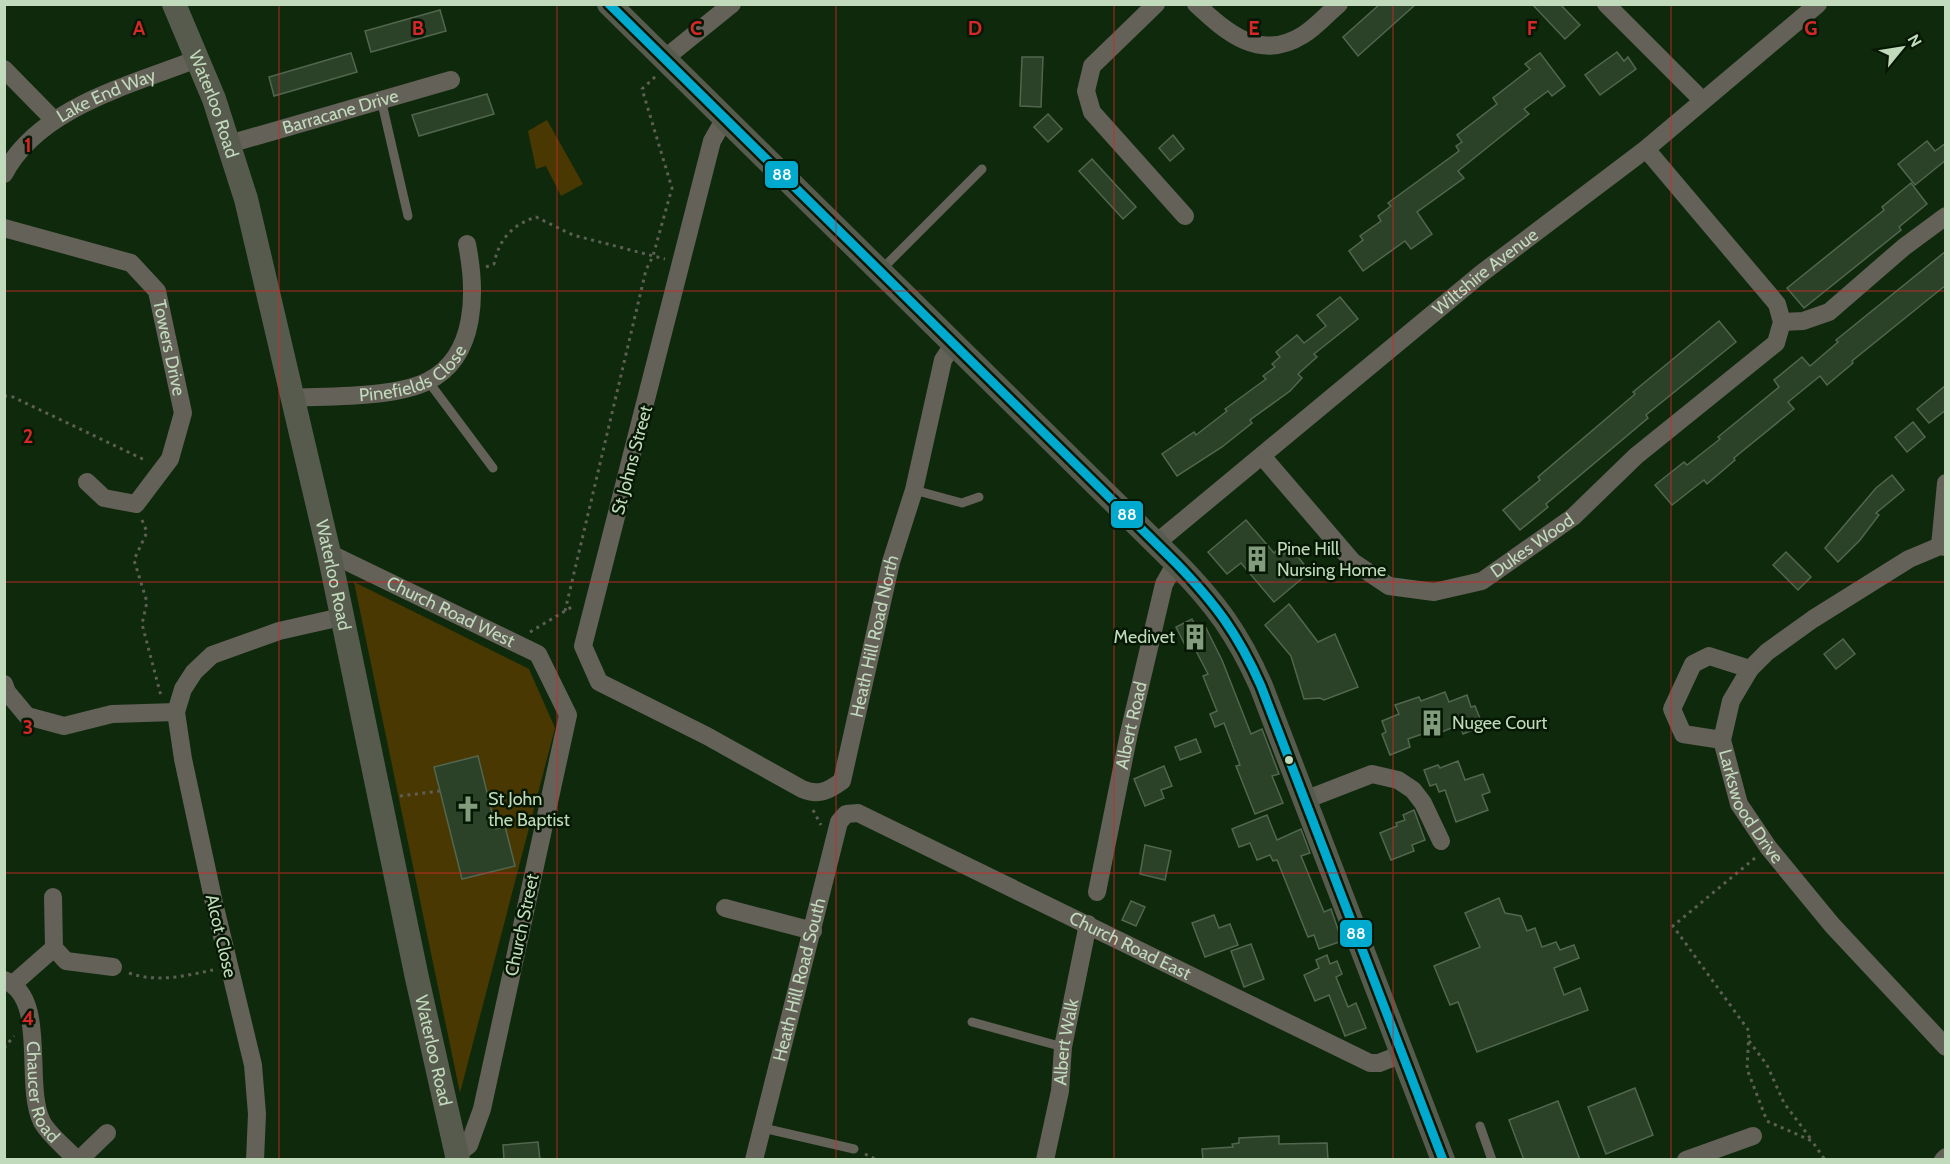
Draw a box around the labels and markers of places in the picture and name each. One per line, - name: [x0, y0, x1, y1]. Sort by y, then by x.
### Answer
- place label: Pine Hill Nursing Home: [1277, 538, 1386, 581]
- building icon: Pine Hill Nursing Home: [1242, 544, 1272, 574]
- building icon: Medivet: [1180, 622, 1210, 652]
- place label: Medivet: [1114, 626, 1175, 648]
- building icon: Nugee Court: [1417, 708, 1447, 738]
- place label: Nugee Court: [1452, 712, 1547, 734]
- unlabelled marker: [1283, 754, 1295, 766]
- place label: St John the Baptist: [488, 788, 570, 831]
- church icon: St John the Baptist: [453, 794, 483, 824]

